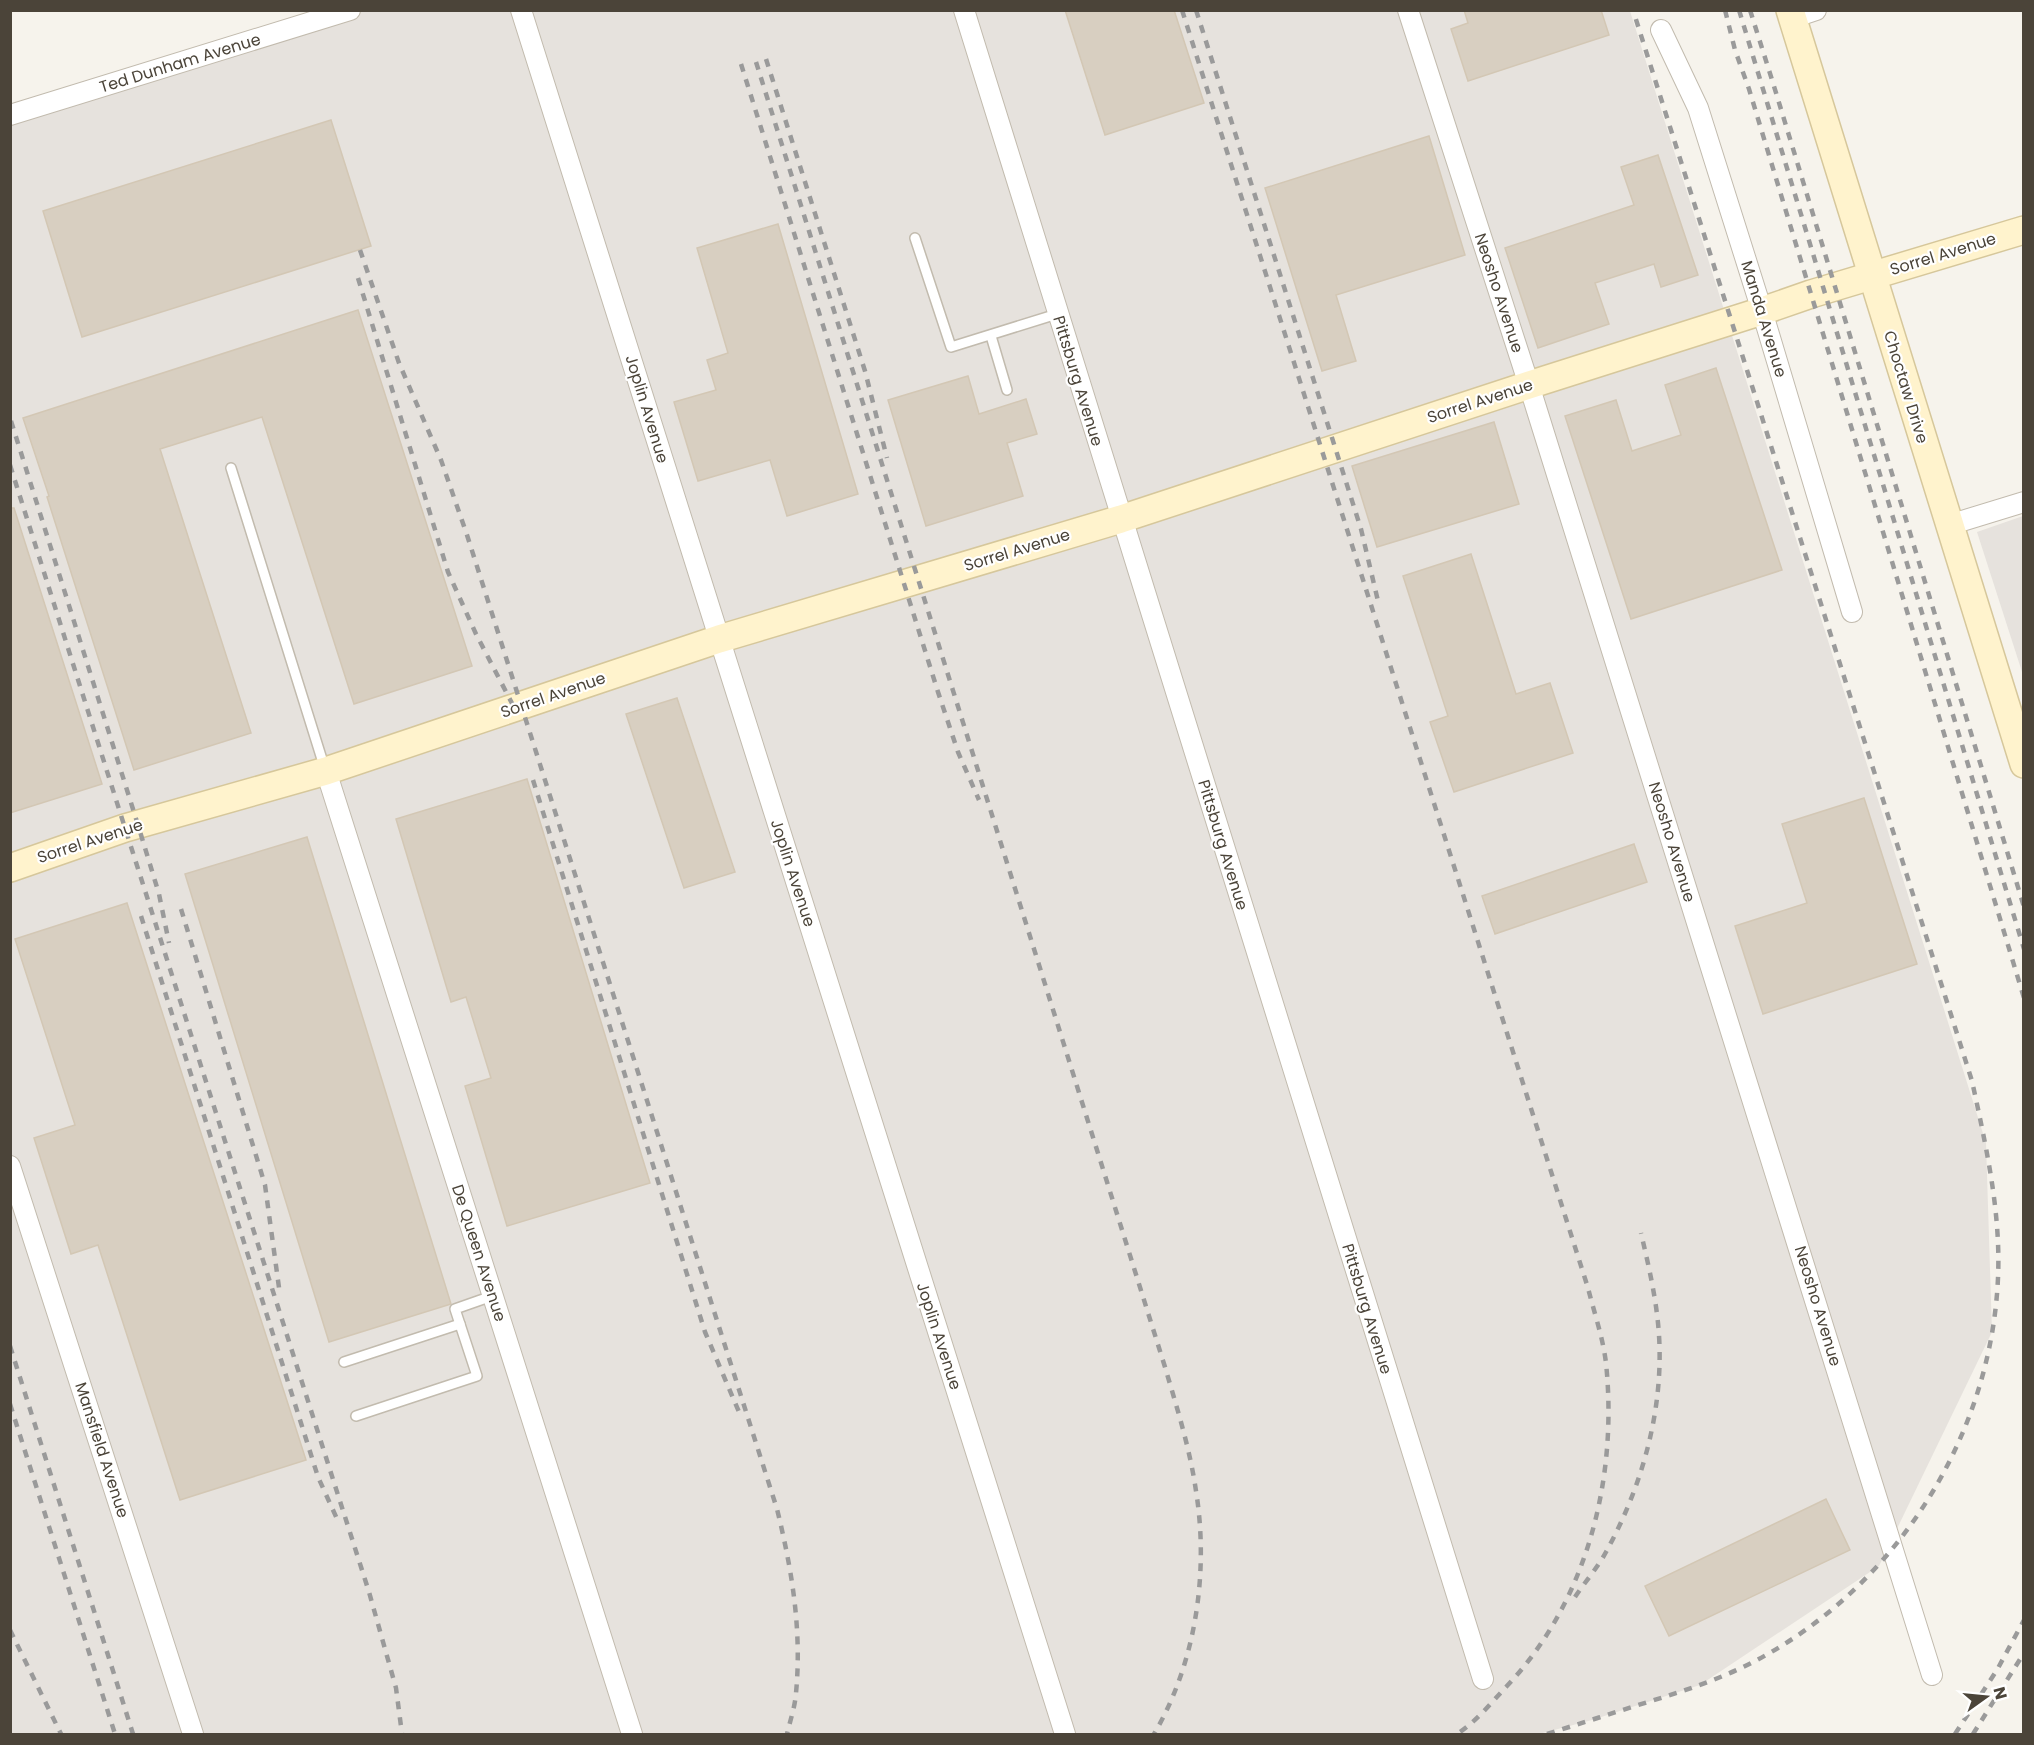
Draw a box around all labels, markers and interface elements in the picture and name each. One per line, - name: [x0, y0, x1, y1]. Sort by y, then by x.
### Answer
- street label: Ted Dunham Avenue: [97, 28, 263, 98]
- street label: Sorrel Avenue: [1887, 227, 1999, 281]
- street label: Neosho Avenue: [1469, 230, 1529, 356]
- street label: Manda Avenue: [1735, 258, 1793, 380]
- street label: Pittsburg Avenue: [1047, 313, 1109, 449]
- street label: Choctaw Drive: [1878, 328, 1934, 446]
- street label: Joplin Avenue: [620, 352, 674, 466]
- street label: Sorrel Avenue: [1424, 373, 1536, 429]
- street label: Sorrel Avenue: [961, 523, 1073, 577]
- street label: Sorrel Avenue: [497, 666, 609, 724]
- street label: Pittsburg Avenue: [1192, 777, 1254, 913]
- street label: Neosho Avenue: [1643, 779, 1701, 905]
- street label: Sorrel Avenue: [34, 813, 146, 869]
- street label: Joplin Avenue: [765, 816, 821, 930]
- street label: De Queen Avenue: [446, 1182, 512, 1325]
- street label: Pittsburg Avenue: [1336, 1241, 1398, 1377]
- street label: Neosho Avenue: [1789, 1243, 1847, 1369]
- street label: Joplin Avenue: [911, 1279, 967, 1393]
- street label: Mansfield Avenue: [69, 1379, 135, 1521]
- north arrow: [1956, 1667, 2016, 1727]
- text: N: [1987, 1684, 2013, 1702]

